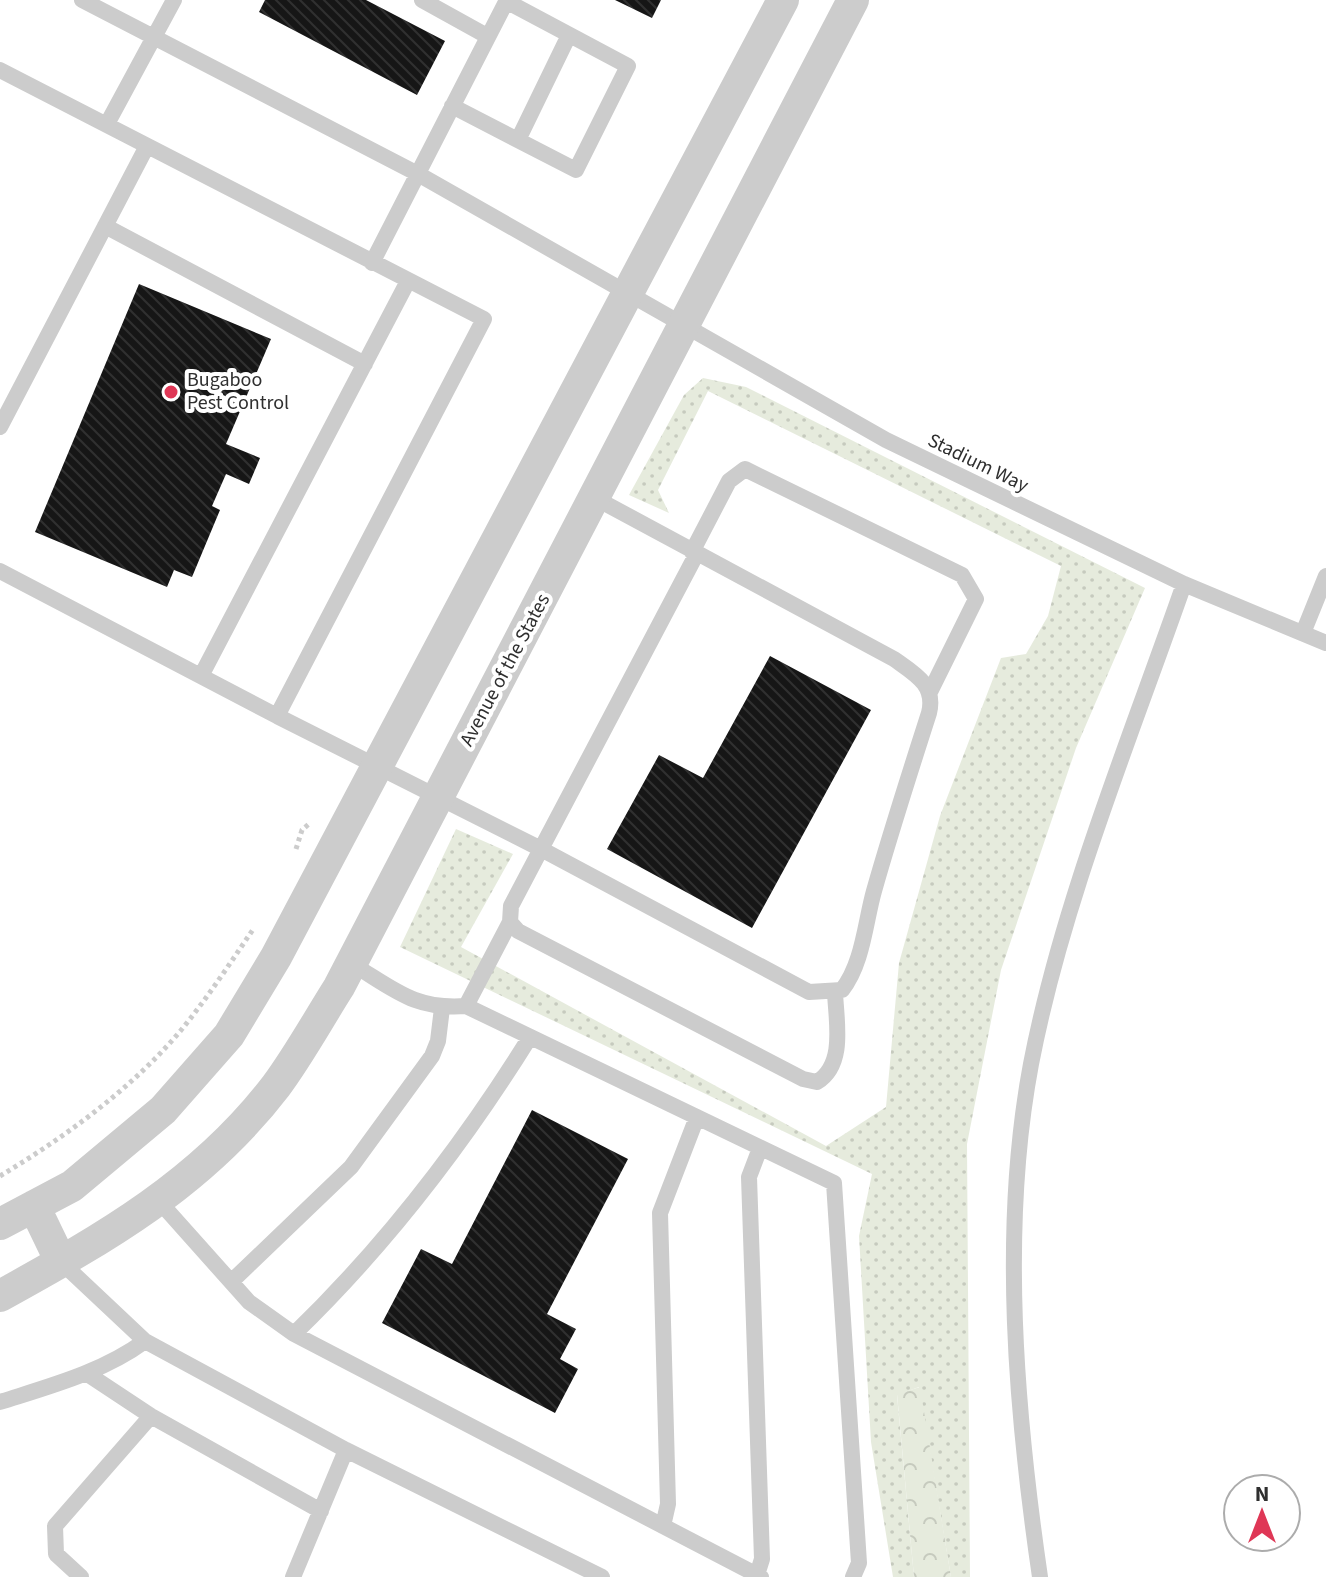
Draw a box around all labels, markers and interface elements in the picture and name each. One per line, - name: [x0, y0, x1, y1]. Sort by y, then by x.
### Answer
- place label: Bugaboo Pest Control: [187, 366, 289, 417]
- marker: Bugaboo Pest Control: [162, 383, 180, 401]
- street label: Stadium Way: [923, 427, 1034, 500]
- street label: Avenue of the States: [453, 589, 557, 751]
- north arrow: [1222, 1473, 1302, 1553]
- text: N: [1255, 1478, 1269, 1510]

